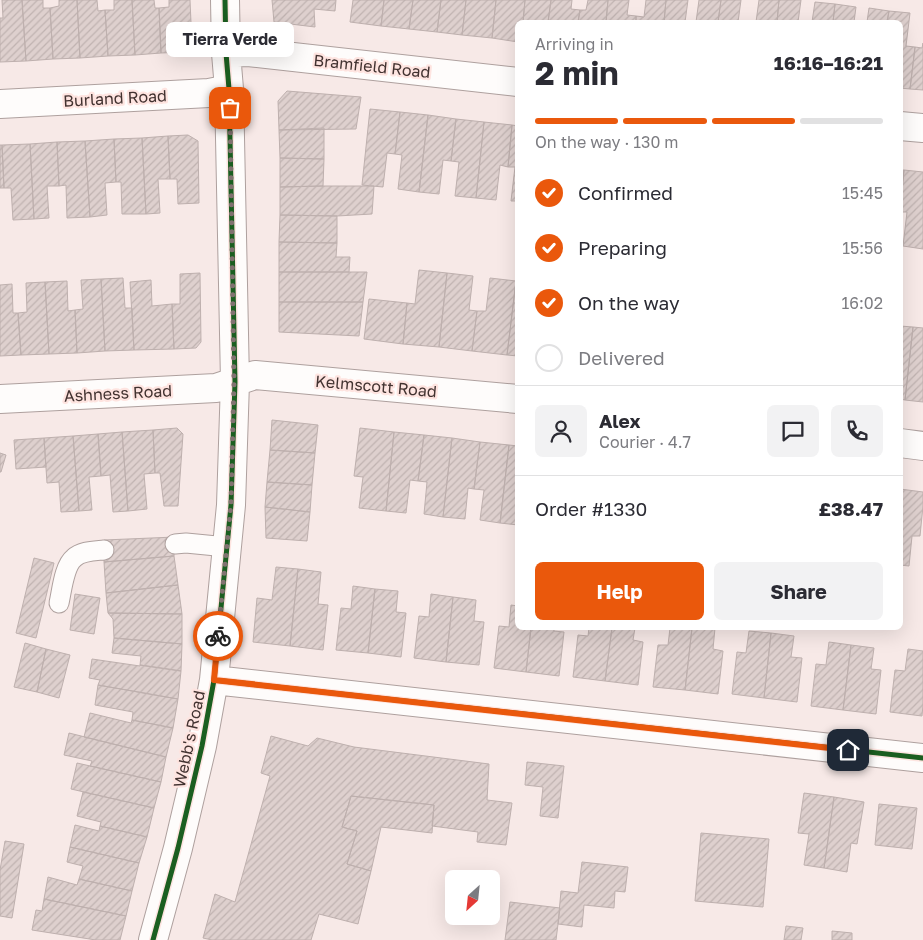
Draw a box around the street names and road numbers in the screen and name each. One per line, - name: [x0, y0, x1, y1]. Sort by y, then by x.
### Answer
- street label: Bramfield Road: [313, 50, 431, 82]
- street label: Burland Road: [63, 85, 167, 111]
- street label: Kelmscott Road: [314, 371, 438, 401]
- street label: Ashness Road: [63, 380, 173, 406]
- street label: Webb's Road: [169, 689, 209, 789]

